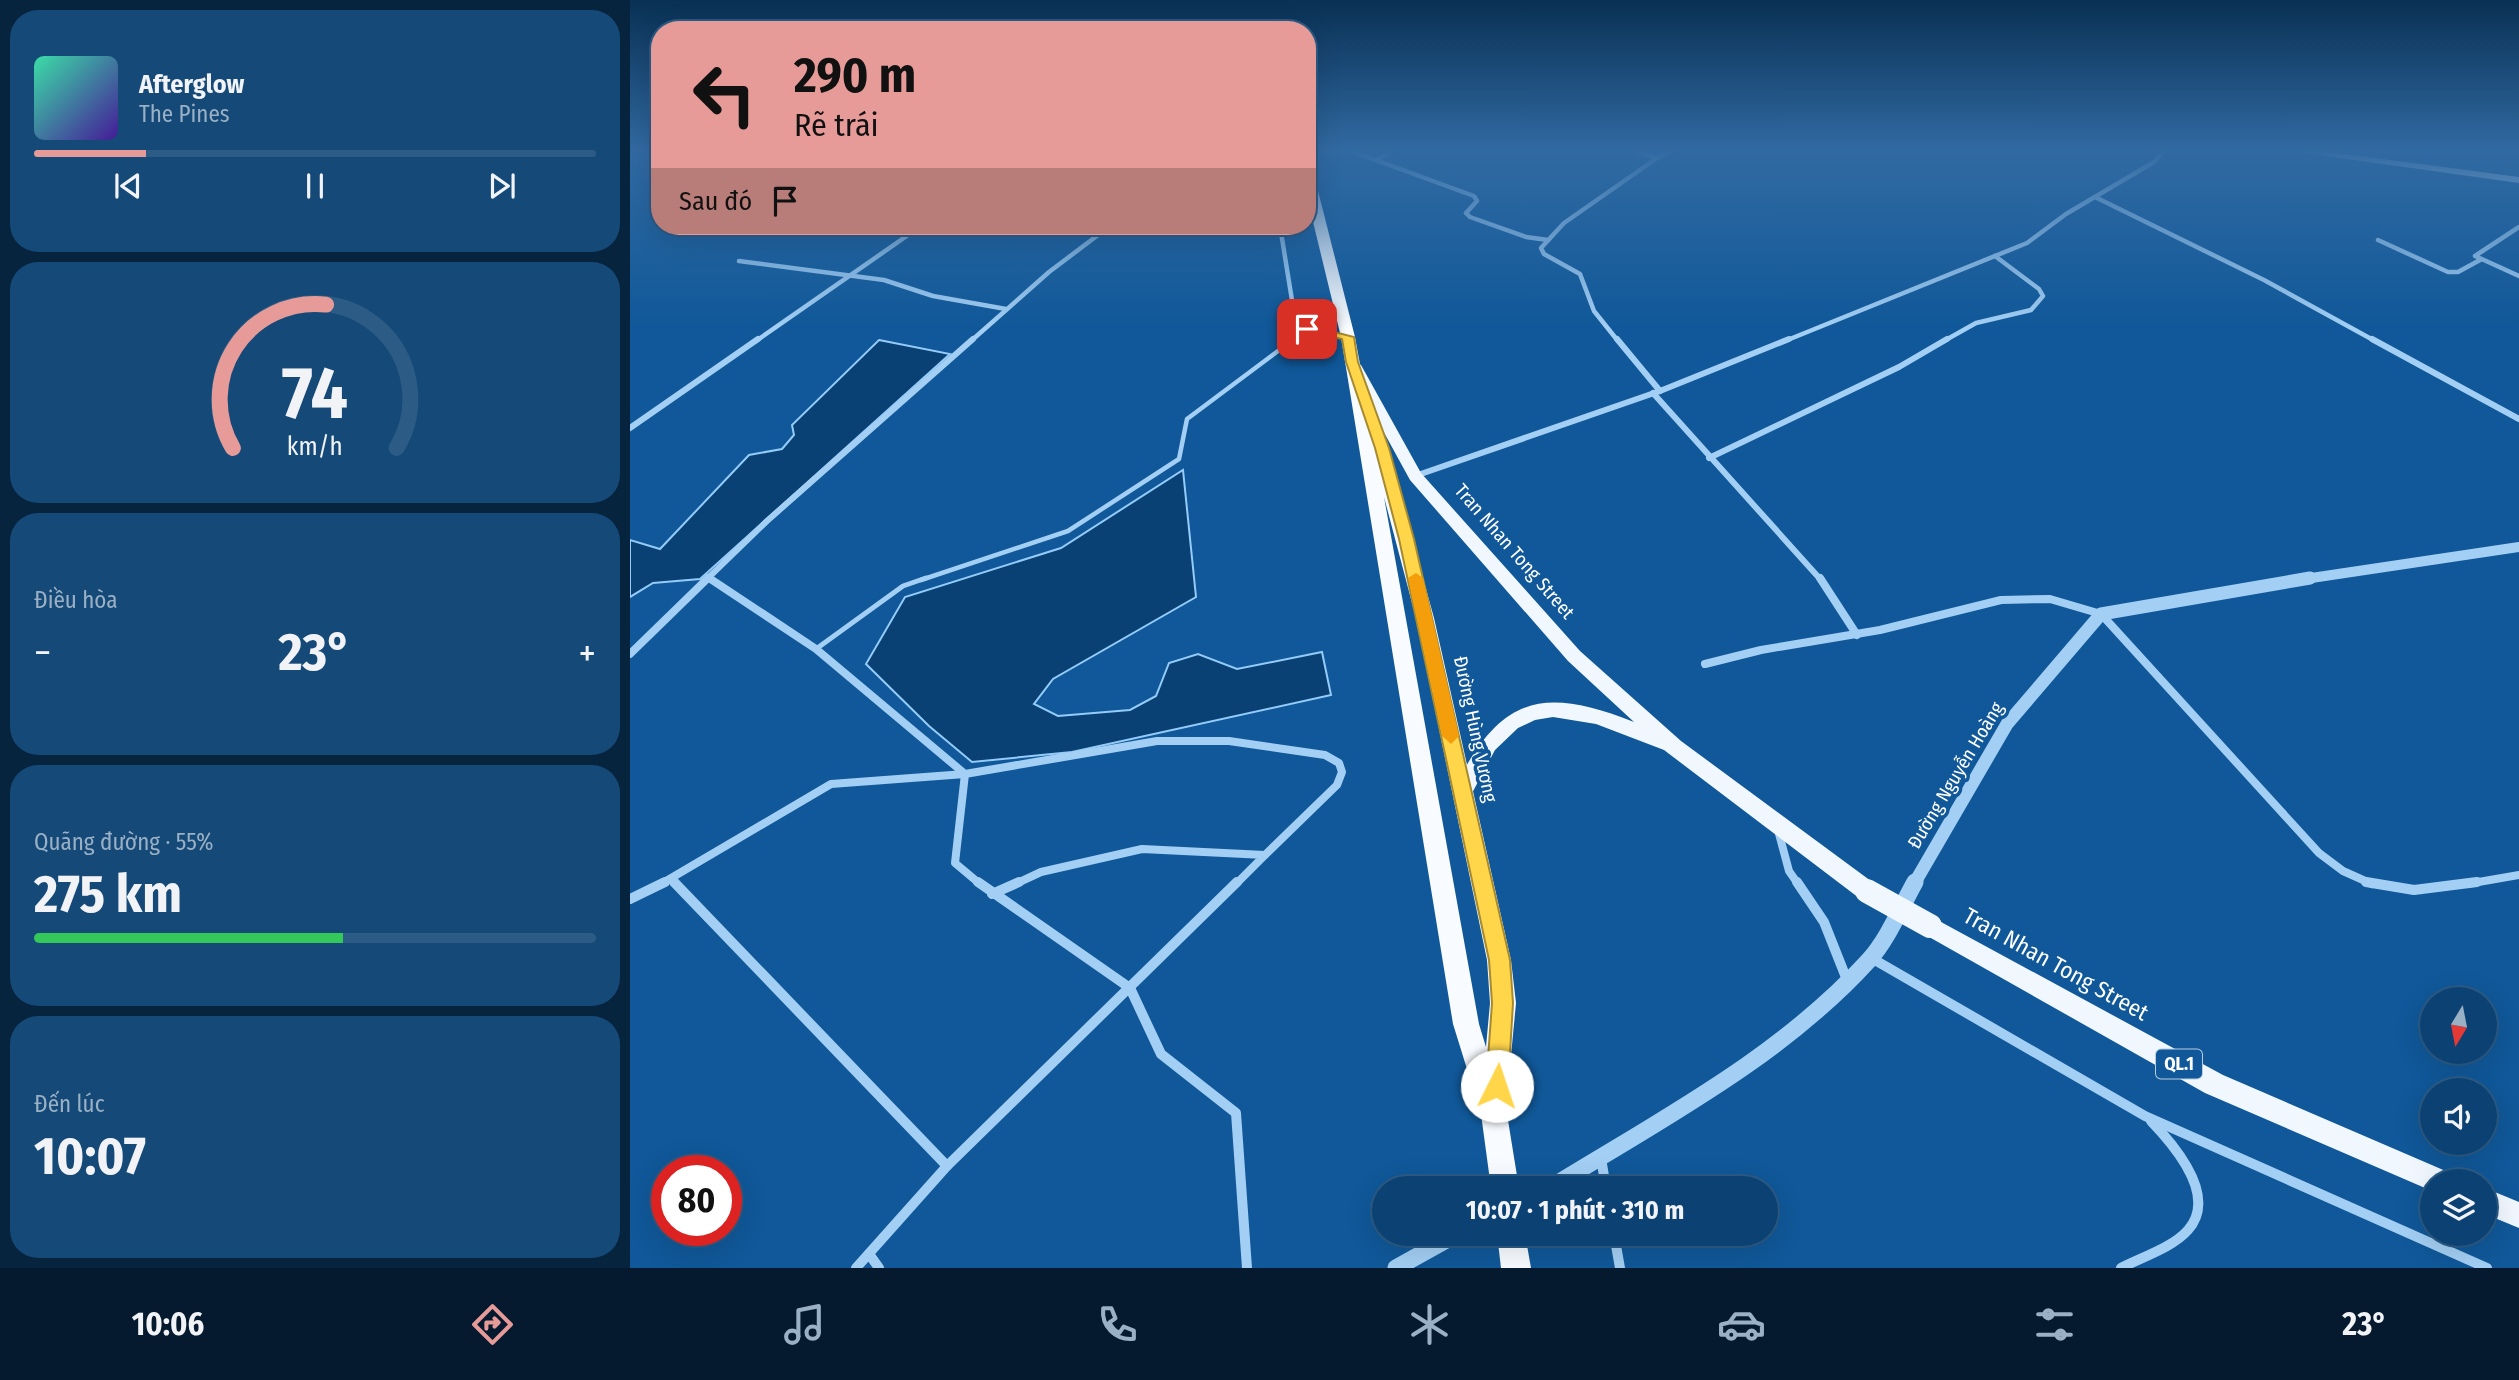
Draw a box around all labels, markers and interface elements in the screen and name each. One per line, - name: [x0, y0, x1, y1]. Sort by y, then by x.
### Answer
- text: 290 m: [794, 46, 916, 105]
- icon: left: [679, 49, 770, 140]
- text: Afterglow: [139, 69, 244, 100]
- text: The Pines: [139, 100, 230, 128]
- text: Rẽ trái: [794, 106, 879, 144]
- icon: previous: [109, 167, 147, 205]
- icon: pause: [296, 167, 334, 205]
- icon: next: [483, 167, 521, 205]
- icon: arrive: [766, 182, 804, 220]
- text: Sau đó: [679, 186, 752, 217]
- pin: [1277, 299, 1337, 359]
- icon: arrive: [1288, 310, 1326, 348]
- text: 74: [282, 351, 348, 438]
- text: km/h: [287, 432, 343, 462]
- street label: Tran Nhan Tong Street: [1450, 479, 1580, 624]
- text: Điều hòa: [34, 586, 118, 614]
- text: 23°: [278, 621, 351, 684]
- text: −: [34, 630, 51, 676]
- text: +: [579, 630, 596, 676]
- street label: Đường Hùng Vương: [1449, 654, 1502, 804]
- street label: Đường Nguyễn Hoàng: [1903, 698, 2008, 853]
- text: Quãng đường · 55%: [34, 828, 214, 856]
- text: 275 km: [34, 863, 182, 926]
- street label: Tran Nhan Tong Street: [1959, 901, 2154, 1027]
- north arrow: [2420, 987, 2497, 1064]
- map controls: [2420, 987, 2497, 1246]
- position arrow: [1460, 1049, 1534, 1123]
- road number: QL.1: [2156, 1050, 2202, 1078]
- button: sound: [2420, 1078, 2497, 1155]
- text: Đến lúc: [34, 1090, 104, 1118]
- text: 10:07: [34, 1125, 146, 1188]
- speed limit sign: 80: [651, 1155, 742, 1246]
- button: layers: [2420, 1169, 2497, 1246]
- text: 10:07 · 1 phút · 310 m: [1466, 1195, 1684, 1226]
- icon: directions: [468, 1300, 517, 1349]
- icon: music: [780, 1300, 829, 1349]
- icon: phone: [1093, 1300, 1142, 1349]
- icon: climate: [1405, 1300, 1454, 1349]
- icon: car: [1717, 1300, 1766, 1349]
- icon: filters: [2030, 1300, 2079, 1349]
- text: 10:06: [132, 1305, 204, 1343]
- text: 23°: [2342, 1305, 2387, 1343]

